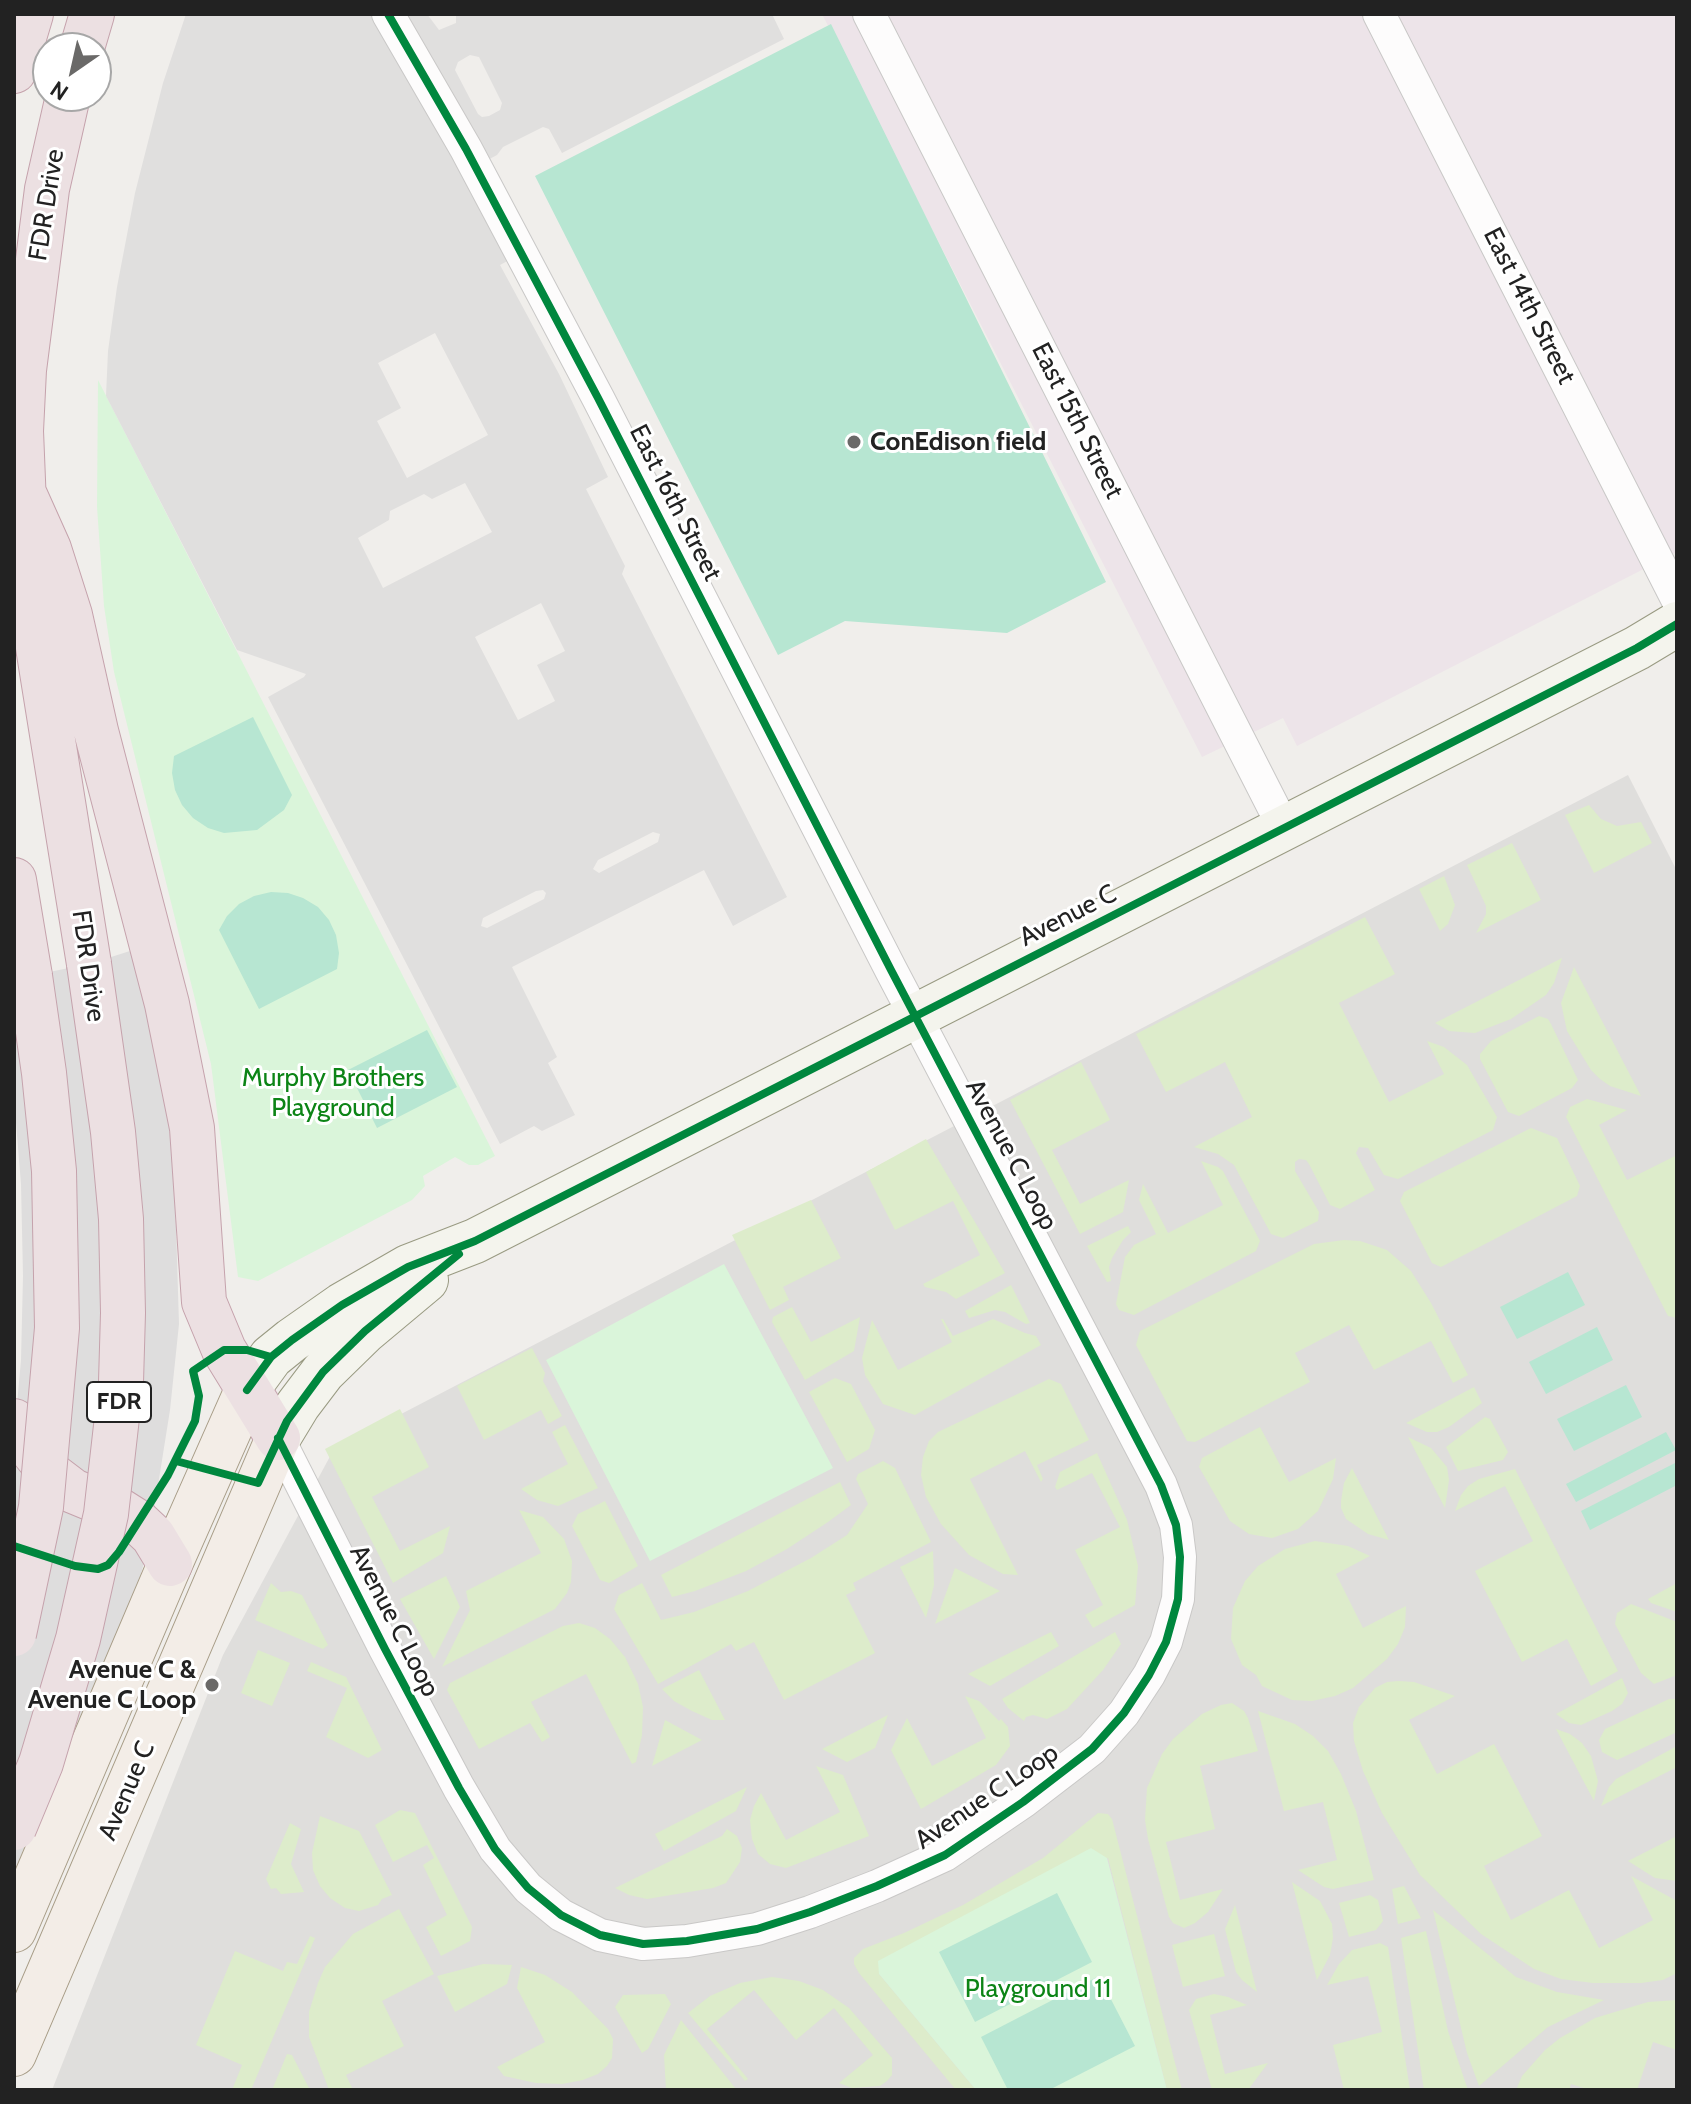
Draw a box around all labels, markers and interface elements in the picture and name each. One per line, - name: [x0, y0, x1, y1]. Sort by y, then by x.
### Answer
- north arrow: [32, 32, 112, 112]
- text: N: [45, 75, 73, 106]
- street label: FDR Drive: [23, 147, 71, 263]
- street label: East 14th Street: [1476, 223, 1582, 389]
- street label: East 15th Street: [1024, 338, 1130, 504]
- street label: East 16th Street: [622, 420, 728, 586]
- place label: ConEdison field: [870, 426, 1046, 458]
- marker: ConEdison field: [845, 433, 863, 451]
- street label: Avenue C: [1014, 878, 1122, 954]
- street label: FDR Drive: [65, 908, 111, 1024]
- park label: Murphy Brothers Playground: [242, 1062, 424, 1124]
- street label: Avenue C Loop: [958, 1074, 1064, 1236]
- road number: FDR: [87, 1382, 151, 1422]
- street label: Avenue C Loop: [342, 1540, 446, 1702]
- place label: Avenue C & Avenue C Loop: [28, 1654, 196, 1716]
- marker: Avenue C & Avenue C Loop: [203, 1676, 221, 1694]
- street label: Avenue C: [92, 1737, 162, 1845]
- street label: Avenue C Loop: [909, 1738, 1065, 1856]
- park label: Playground 11: [965, 1973, 1111, 2005]

